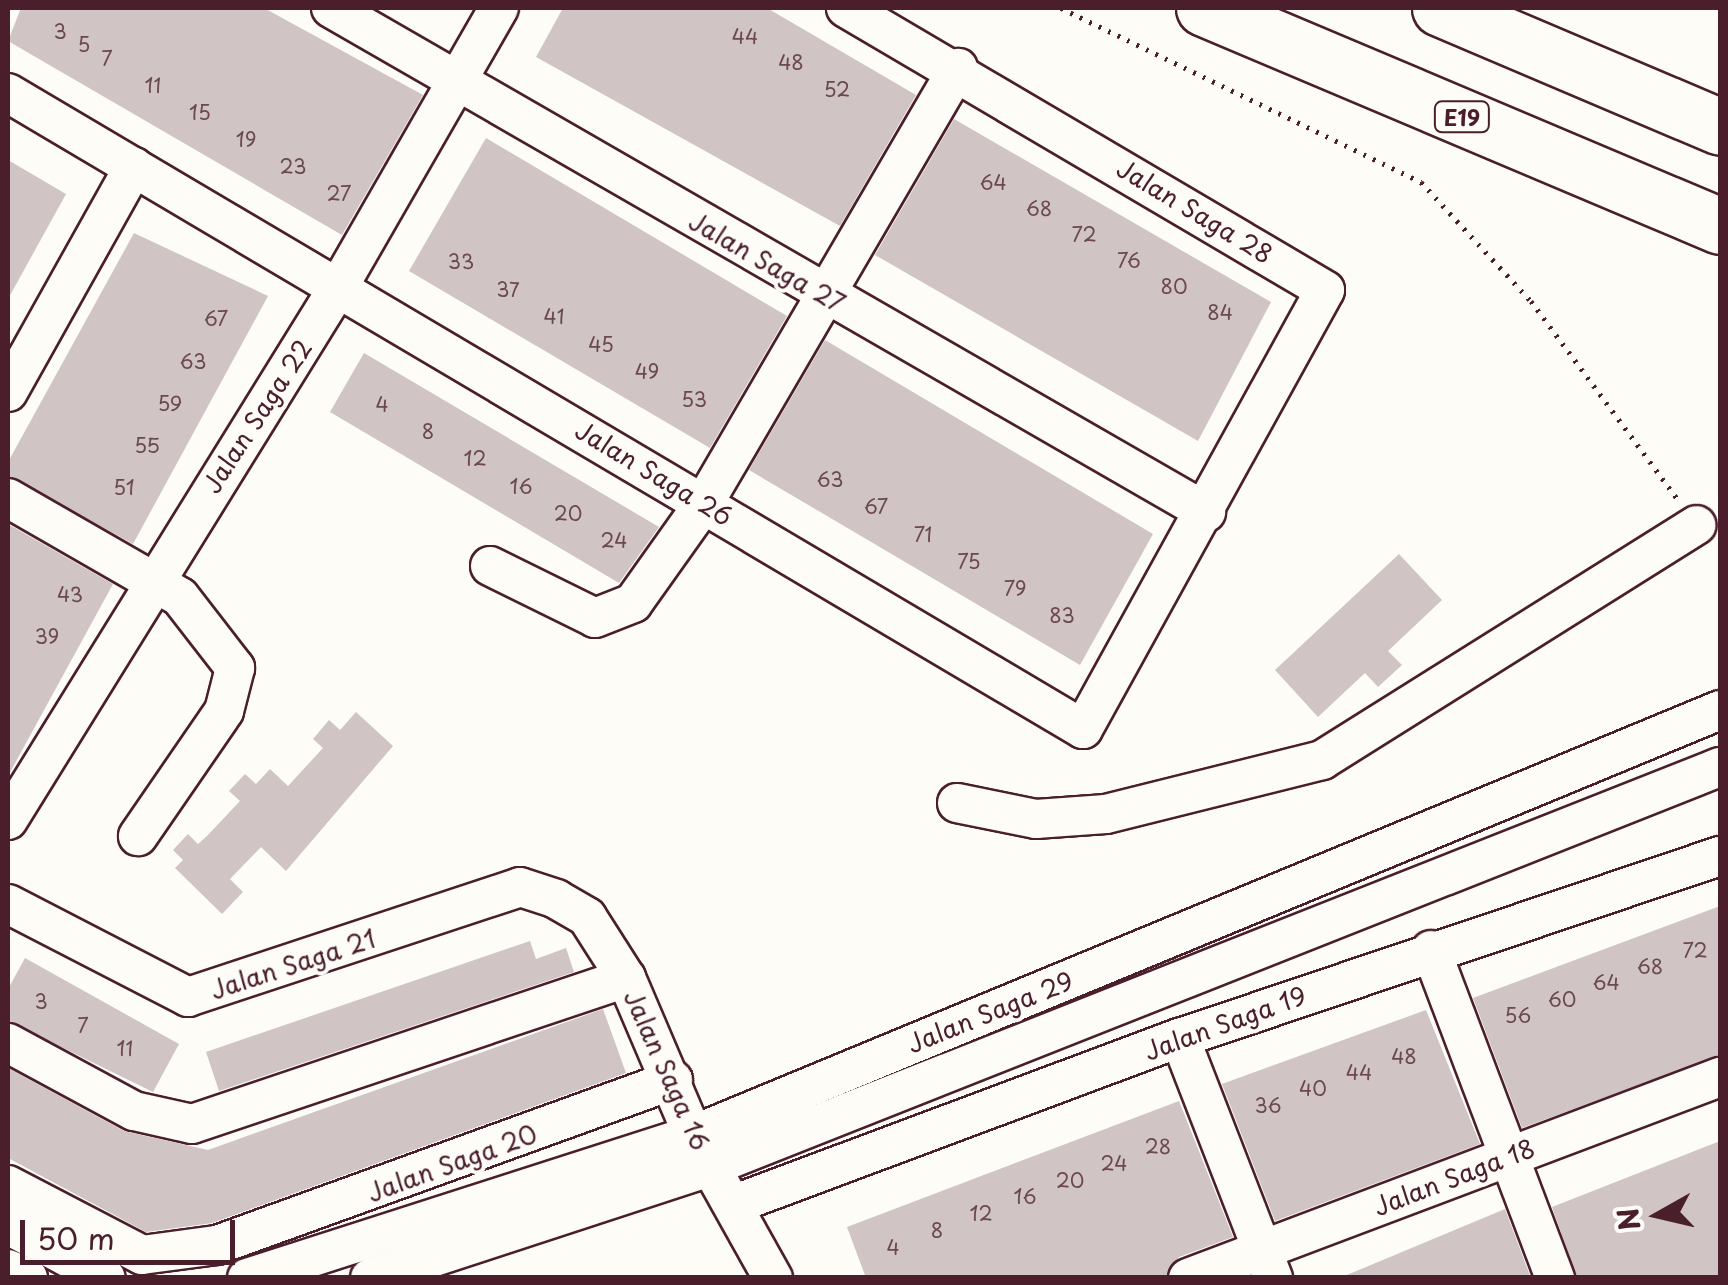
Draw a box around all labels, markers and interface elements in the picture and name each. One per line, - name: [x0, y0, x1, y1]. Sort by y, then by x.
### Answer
- house number: 3: [53, 19, 67, 43]
- house number: 44: [732, 24, 758, 48]
- house number: 5: [78, 32, 90, 56]
- house number: 7: [101, 46, 113, 70]
- house number: 48: [778, 50, 804, 74]
- house number: 11: [145, 73, 161, 97]
- house number: 52: [824, 77, 850, 101]
- house number: 15: [189, 100, 211, 124]
- road number: E19: [1432, 100, 1492, 134]
- house number: 19: [236, 127, 256, 151]
- street label: Jalan Saga 28: [1111, 152, 1279, 270]
- house number: 23: [279, 154, 307, 178]
- house number: 64: [979, 170, 1007, 194]
- house number: 27: [327, 181, 351, 205]
- house number: 68: [1026, 196, 1052, 220]
- street label: Jalan Saga 27: [683, 205, 851, 319]
- house number: 72: [1071, 222, 1097, 246]
- house number: 76: [1117, 248, 1141, 272]
- house number: 33: [448, 249, 474, 273]
- house number: 80: [1160, 274, 1188, 298]
- house number: 37: [496, 277, 520, 301]
- house number: 84: [1207, 300, 1233, 324]
- house number: 41: [544, 304, 564, 328]
- house number: 67: [204, 306, 228, 330]
- house number: 45: [588, 332, 614, 356]
- street label: Jalan Saga 22: [196, 333, 318, 499]
- house number: 63: [180, 349, 206, 373]
- house number: 49: [635, 359, 659, 383]
- house number: 53: [681, 387, 707, 411]
- house number: 59: [158, 391, 182, 415]
- house number: 4: [375, 392, 389, 416]
- street label: Jalan Saga 26: [570, 414, 738, 532]
- house number: 8: [422, 419, 434, 443]
- house number: 55: [134, 433, 160, 457]
- house number: 12: [463, 446, 487, 470]
- house number: 63: [817, 467, 843, 491]
- house number: 16: [510, 474, 532, 498]
- house number: 51: [113, 475, 135, 499]
- house number: 67: [864, 494, 888, 518]
- house number: 20: [554, 501, 582, 525]
- house number: 71: [914, 522, 932, 546]
- house number: 24: [601, 528, 627, 552]
- house number: 75: [957, 549, 981, 573]
- house number: 79: [1004, 576, 1026, 600]
- house number: 43: [57, 582, 83, 606]
- house number: 83: [1049, 603, 1075, 627]
- house number: 39: [35, 624, 59, 648]
- street label: Jalan Saga 21: [206, 923, 380, 1005]
- house number: 72: [1682, 938, 1708, 962]
- house number: 68: [1637, 954, 1663, 978]
- street label: Jalan Saga 29: [903, 965, 1077, 1059]
- house number: 64: [1592, 970, 1620, 994]
- street label: Jalan Saga 19: [1140, 980, 1310, 1066]
- street label: Jalan Saga 16: [618, 985, 716, 1155]
- house number: 60: [1548, 987, 1576, 1011]
- house number: 3: [34, 989, 48, 1013]
- house number: 56: [1505, 1003, 1531, 1027]
- house number: 7: [77, 1013, 89, 1037]
- house number: 11: [117, 1036, 133, 1060]
- house number: 48: [1391, 1044, 1417, 1068]
- house number: 44: [1346, 1060, 1372, 1084]
- house number: 40: [1299, 1076, 1327, 1100]
- house number: 36: [1254, 1093, 1282, 1117]
- street label: Jalan Saga 20: [362, 1118, 542, 1208]
- street label: Jalan Saga 18: [1369, 1132, 1539, 1222]
- house number: 28: [1145, 1134, 1171, 1158]
- house number: 24: [1101, 1151, 1127, 1175]
- north arrow: [1608, 1165, 1708, 1265]
- house number: 20: [1056, 1168, 1084, 1192]
- house number: 16: [1014, 1184, 1036, 1208]
- scale bar: [25, 1200, 240, 1262]
- house number: 12: [969, 1201, 993, 1225]
- text: N: [1605, 1205, 1651, 1233]
- text: 50 m: [37, 1215, 115, 1260]
- house number: 8: [931, 1218, 943, 1242]
- house number: 4: [886, 1235, 900, 1259]

